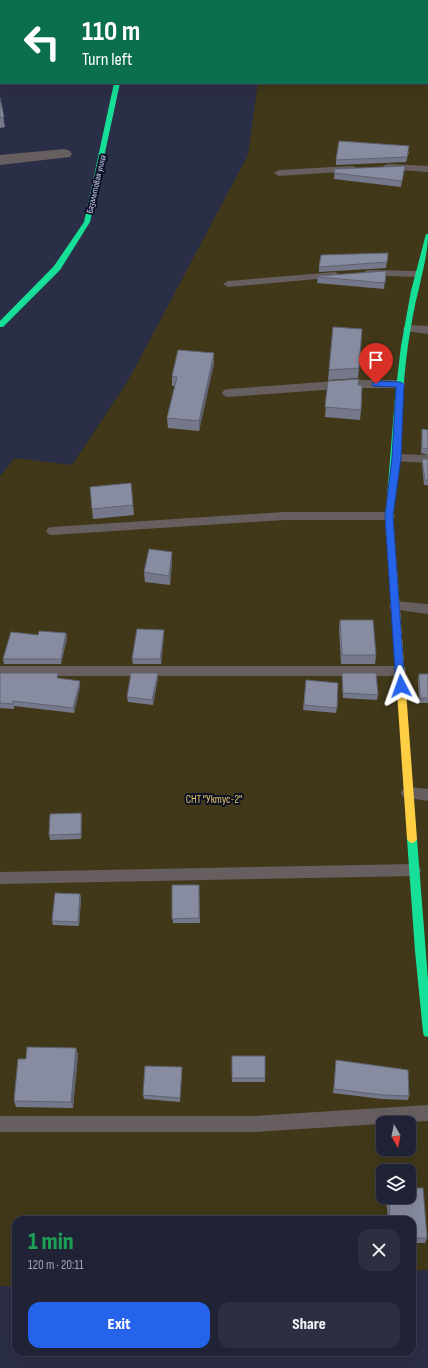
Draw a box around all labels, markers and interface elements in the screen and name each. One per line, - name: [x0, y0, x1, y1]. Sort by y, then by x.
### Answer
- text: 110 m: [82, 15, 140, 48]
- icon: left: [16, 16, 68, 68]
- text: Turn left: [82, 49, 133, 70]
- street label: Базальтовая улица: [84, 154, 109, 215]
- pin: [359, 343, 393, 384]
- icon: arrive: [365, 349, 387, 371]
- position arrow: [380, 665, 422, 707]
- park label: СНТ "Уктус-2": [186, 793, 242, 806]
- north arrow: [376, 1116, 416, 1156]
- map controls: [376, 1116, 416, 1204]
- button: layers: [376, 1164, 416, 1204]
- text: 1 min: [28, 1227, 74, 1256]
- button: close: [358, 1229, 400, 1271]
- text: 120 m · 20:11: [28, 1257, 84, 1273]
- button: Exit: [28, 1302, 210, 1348]
- button: Share: [218, 1302, 400, 1348]

